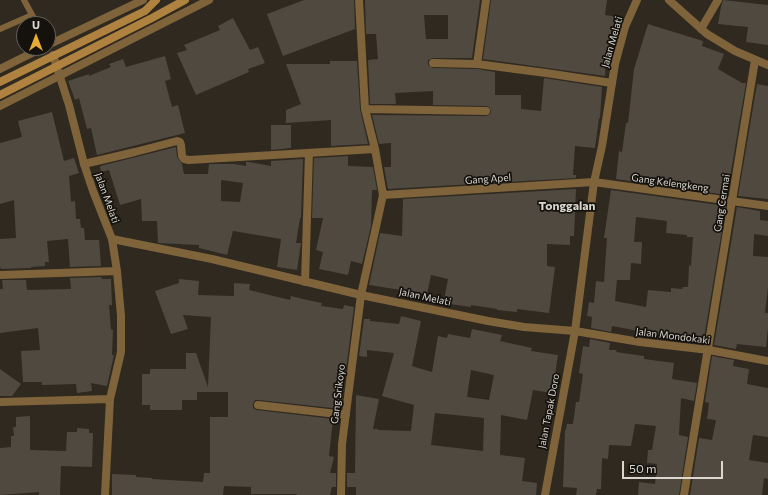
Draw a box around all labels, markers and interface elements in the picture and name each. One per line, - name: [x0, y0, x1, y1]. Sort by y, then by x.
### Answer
- street label: Jalan Melati: [599, 15, 625, 69]
- north arrow: [16, 16, 56, 56]
- text: U: [32, 18, 40, 31]
- street label: Jalan Melati: [92, 171, 122, 225]
- street label: Gang Apel: [465, 171, 511, 187]
- street label: Gang Kelengkeng: [631, 172, 709, 194]
- street label: Gang Cermai: [712, 173, 732, 233]
- district label: Tonggalan: [539, 199, 595, 213]
- street label: Jalan Melati: [398, 286, 452, 308]
- street label: Jalan Mondokaki: [635, 325, 711, 347]
- street label: Gang Srikoyo: [328, 363, 348, 425]
- street label: Jalan Tapak Doro: [536, 373, 562, 449]
- scale bar: [624, 453, 725, 479]
- text: 50 m: [629, 461, 657, 475]

